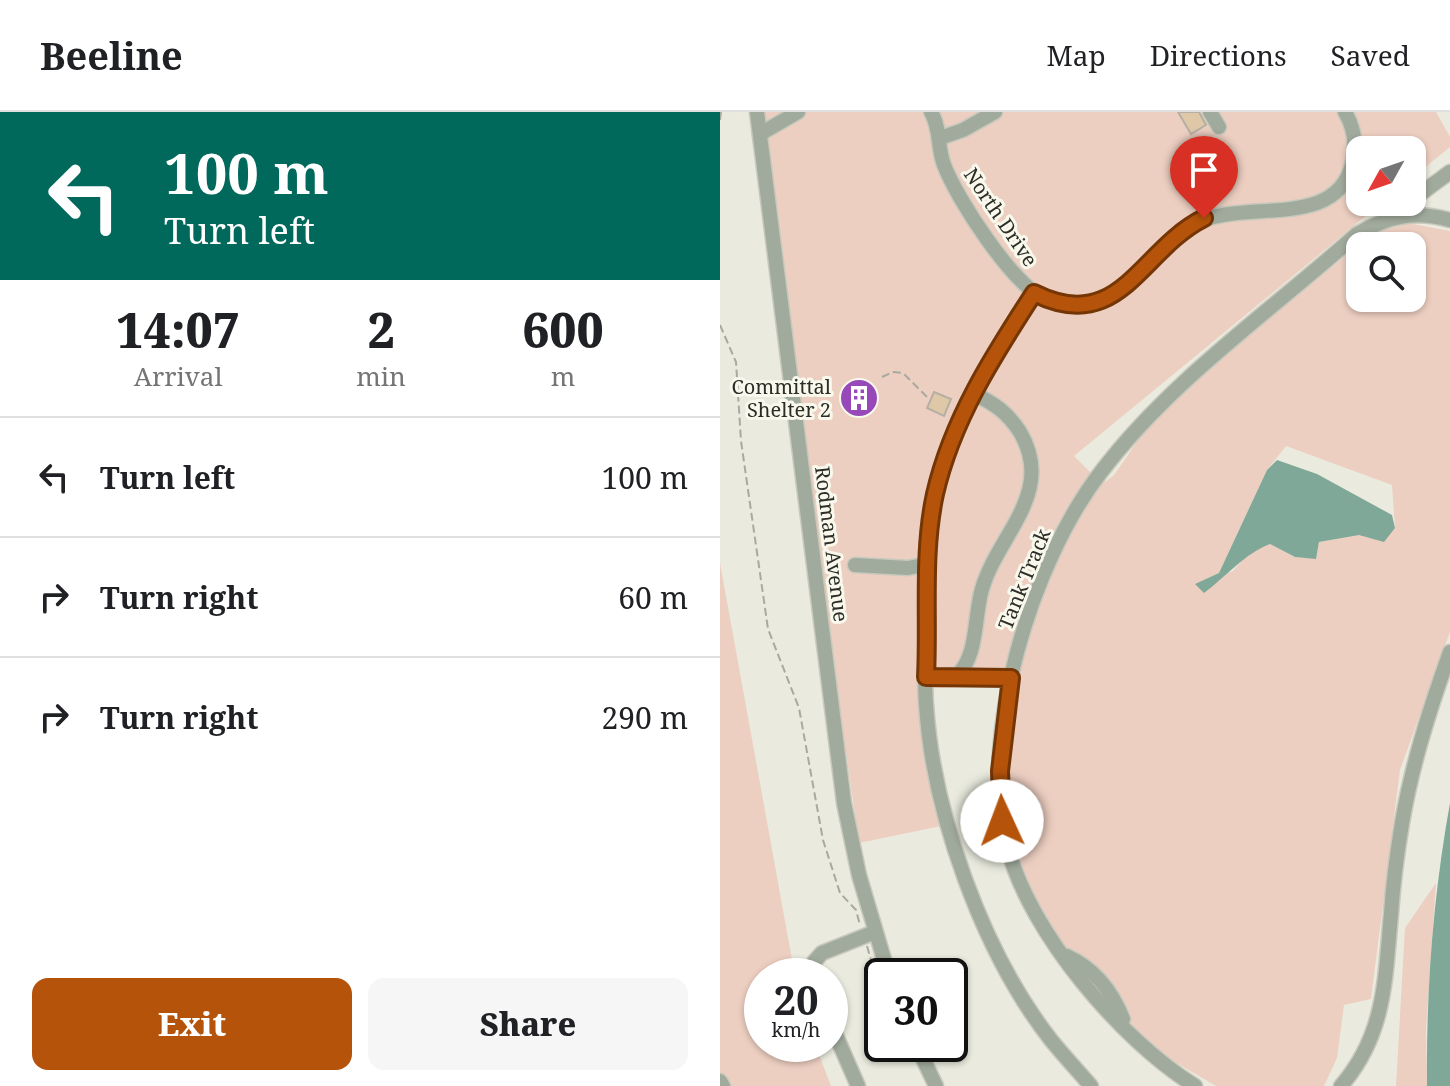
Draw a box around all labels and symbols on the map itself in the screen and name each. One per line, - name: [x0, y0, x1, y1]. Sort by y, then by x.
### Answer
- pin: [1170, 136, 1238, 218]
- north arrow: [1346, 136, 1426, 216]
- street label: North Drive: [958, 162, 1044, 272]
- place label: Committal Shelter 2: [731, 373, 831, 423]
- building icon: Committal Shelter 2: [838, 377, 880, 419]
- street label: Rodman Avenue: [809, 465, 855, 623]
- street label: Tank Track: [991, 524, 1057, 634]
- position arrow: [960, 779, 1044, 863]
- speed limit sign: 30: [864, 958, 968, 1062]

